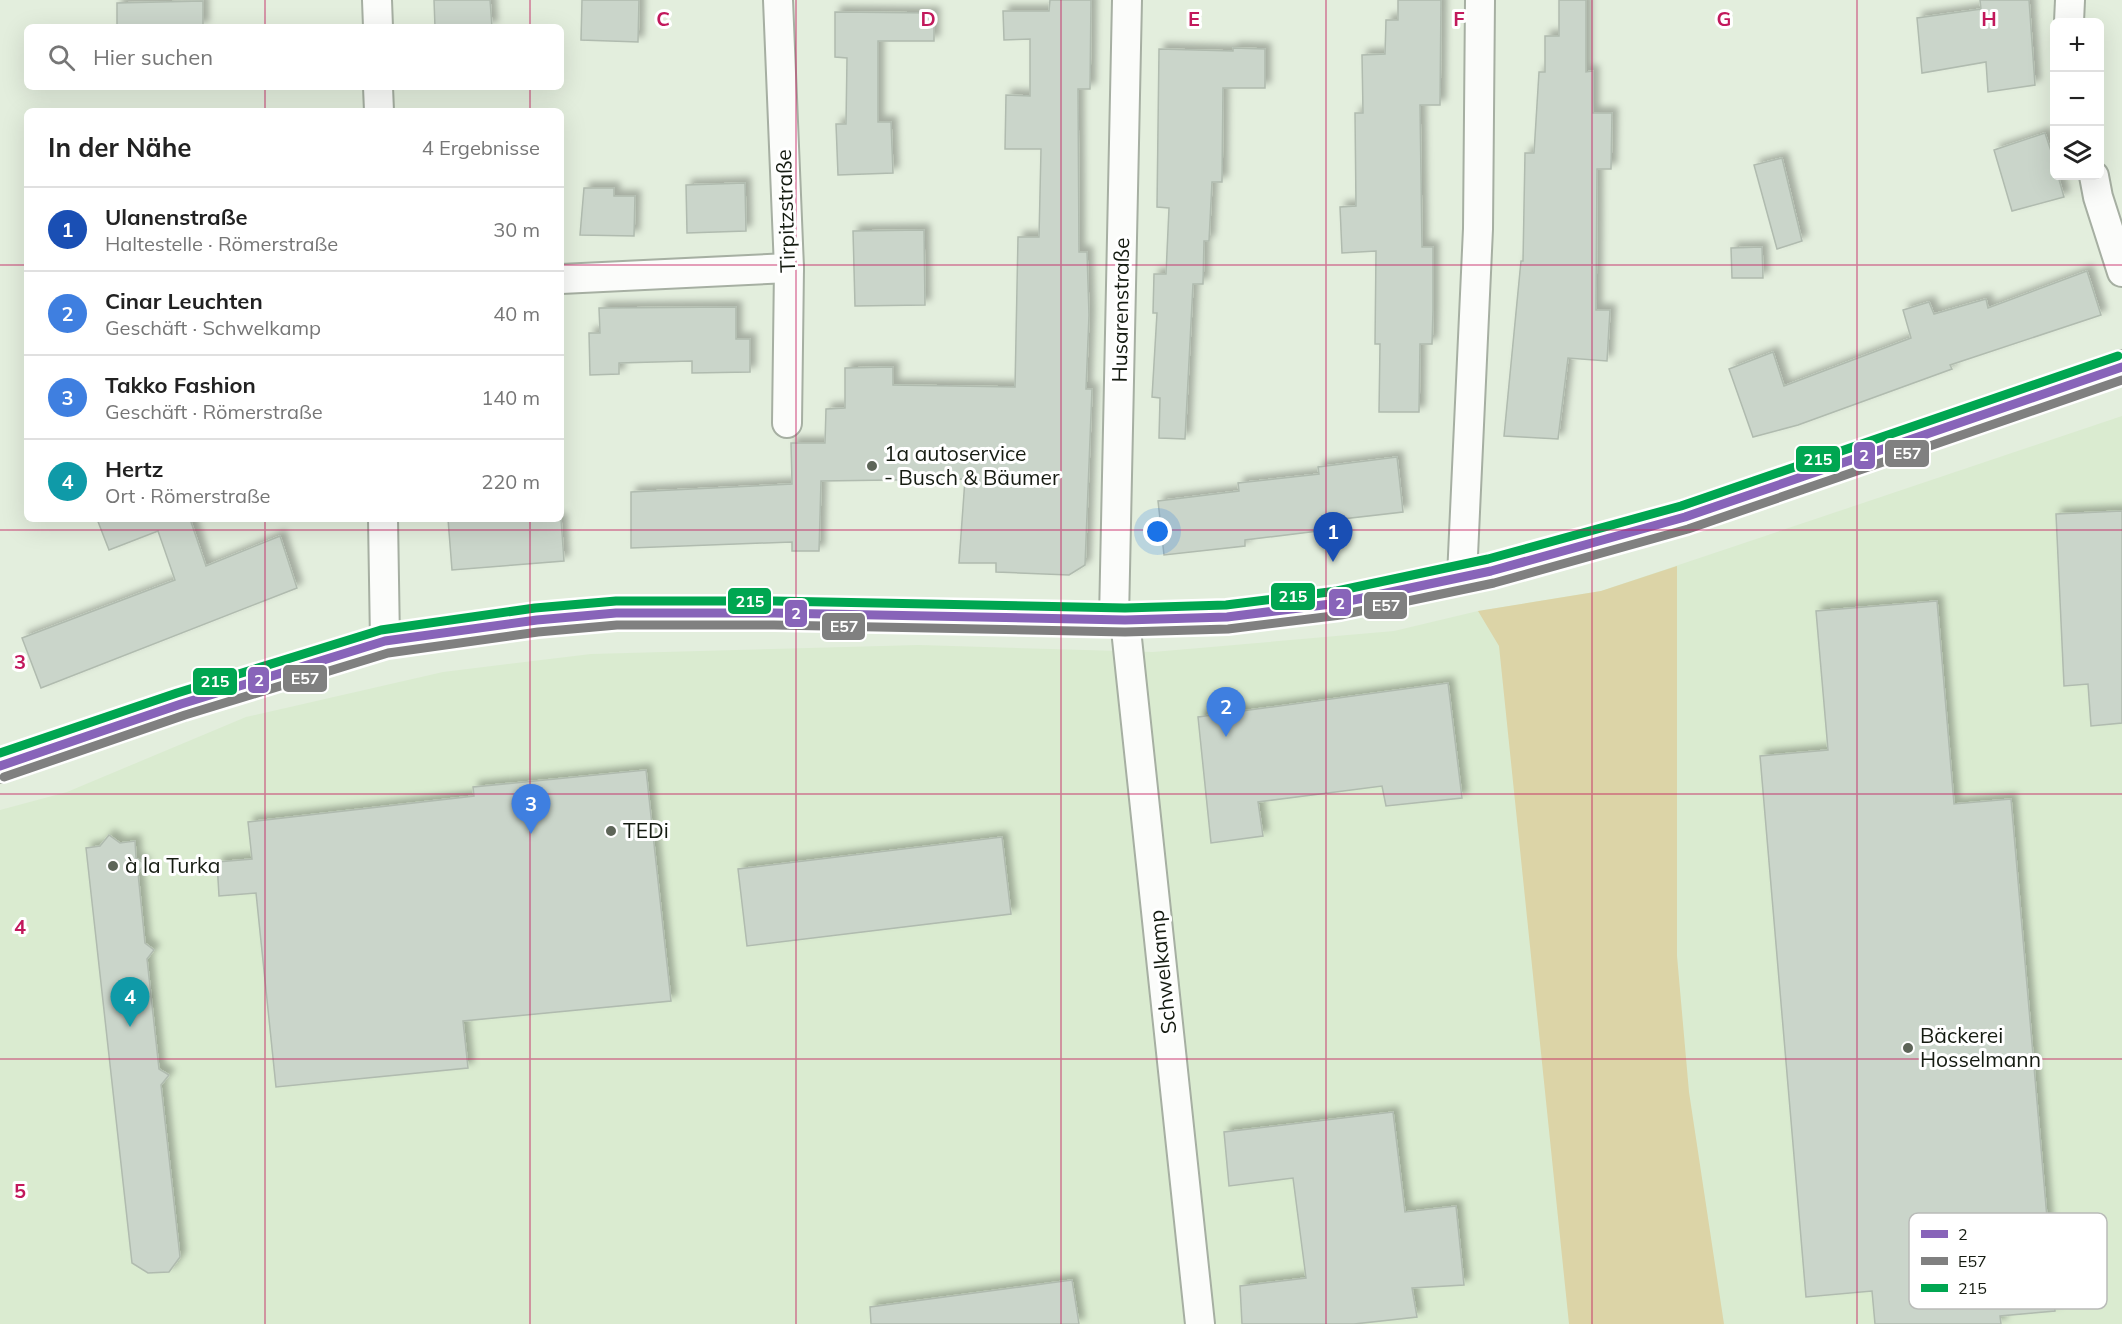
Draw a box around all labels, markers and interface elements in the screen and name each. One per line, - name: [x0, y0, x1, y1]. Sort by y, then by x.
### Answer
- text: C: [656, 6, 670, 31]
- text: D: [920, 6, 936, 31]
- text: E: [1188, 6, 1200, 31]
- text: F: [1453, 6, 1465, 31]
- text: G: [1717, 6, 1731, 31]
- text: H: [1981, 6, 1997, 31]
- map controls: [2050, 18, 2104, 180]
- button: +: [2050, 18, 2104, 72]
- search box: [24, 24, 564, 90]
- icon: search: [45, 41, 78, 74]
- text: Hier suchen: [93, 43, 213, 71]
- button: −: [2050, 72, 2104, 126]
- button: layers: [2050, 126, 2104, 180]
- text: In der Nähe: [48, 131, 192, 164]
- text: 4 Ergebnisse: [422, 135, 540, 160]
- street label: Tirpitzstraße: [770, 149, 800, 273]
- text: Ulanenstraße: [105, 203, 248, 231]
- text: 1: [62, 217, 74, 242]
- text: 30 m: [493, 217, 540, 242]
- text: Haltestelle · Römerstraße: [105, 231, 338, 256]
- street label: Husarenstraße: [1106, 237, 1134, 383]
- text: Cinar Leuchten: [105, 287, 263, 315]
- text: 2: [62, 301, 74, 326]
- text: 40 m: [493, 301, 540, 326]
- text: Geschäft · Schwelkamp: [105, 315, 321, 340]
- text: Takko Fashion: [105, 371, 256, 399]
- text: 3: [62, 385, 74, 410]
- text: 140 m: [481, 385, 540, 410]
- text: Geschäft · Römerstraße: [105, 399, 323, 424]
- line badge: E57: [1884, 439, 1930, 468]
- place label: 1a autoservice - Busch & Bäumer: [884, 440, 1060, 490]
- line badge: 2: [1853, 441, 1876, 470]
- text: E57: [1893, 443, 1921, 463]
- line badge: 215: [1795, 445, 1841, 473]
- text: 2: [1859, 445, 1869, 465]
- text: 215: [1804, 449, 1833, 469]
- text: Hertz: [105, 455, 163, 483]
- marker: 1a autoservice - Busch & Bäumer: [865, 459, 879, 473]
- text: 4: [62, 469, 74, 494]
- text: 220 m: [481, 469, 540, 494]
- text: Ort · Römerstraße: [105, 483, 270, 508]
- pin: 1: [1314, 512, 1352, 562]
- your location: [1143, 517, 1172, 546]
- line badge: 215: [1270, 582, 1316, 611]
- text: 215: [1279, 586, 1308, 606]
- line badge: 215: [727, 587, 772, 615]
- line badge: 2: [1328, 588, 1352, 617]
- text: 215: [736, 591, 765, 611]
- line badge: E57: [1363, 591, 1408, 620]
- text: 2: [1335, 593, 1345, 613]
- text: E57: [1372, 595, 1400, 615]
- line badge: 2: [784, 599, 808, 628]
- text: 2: [791, 603, 801, 623]
- line badge: E57: [821, 612, 866, 641]
- text: E57: [830, 616, 858, 636]
- text: 3: [14, 649, 26, 674]
- line badge: E57: [282, 664, 328, 693]
- line badge: 2: [247, 666, 270, 694]
- line badge: 215: [192, 667, 238, 696]
- text: E57: [291, 668, 319, 688]
- text: 2: [254, 670, 264, 690]
- text: 215: [201, 671, 230, 691]
- pin: 2: [1206, 688, 1246, 737]
- pin: 3: [512, 784, 550, 834]
- place label: TEDi: [623, 817, 669, 843]
- marker: TEDi: [604, 824, 618, 838]
- place label: à la Turka: [125, 852, 220, 878]
- marker: à la Turka: [106, 859, 120, 873]
- street label: Schwelkamp: [1143, 909, 1181, 1035]
- text: 4: [14, 914, 26, 939]
- pin: 4: [110, 978, 150, 1027]
- place label: Bäckerei Hosselmann: [1920, 1022, 2041, 1072]
- marker: Bäckerei Hosselmann: [1901, 1041, 1915, 1055]
- text: 5: [14, 1178, 26, 1203]
- legend: [1909, 1213, 2107, 1309]
- text: 2: [1958, 1224, 1968, 1244]
- text: E57: [1958, 1251, 1987, 1271]
- text: 215: [1958, 1278, 1987, 1298]

